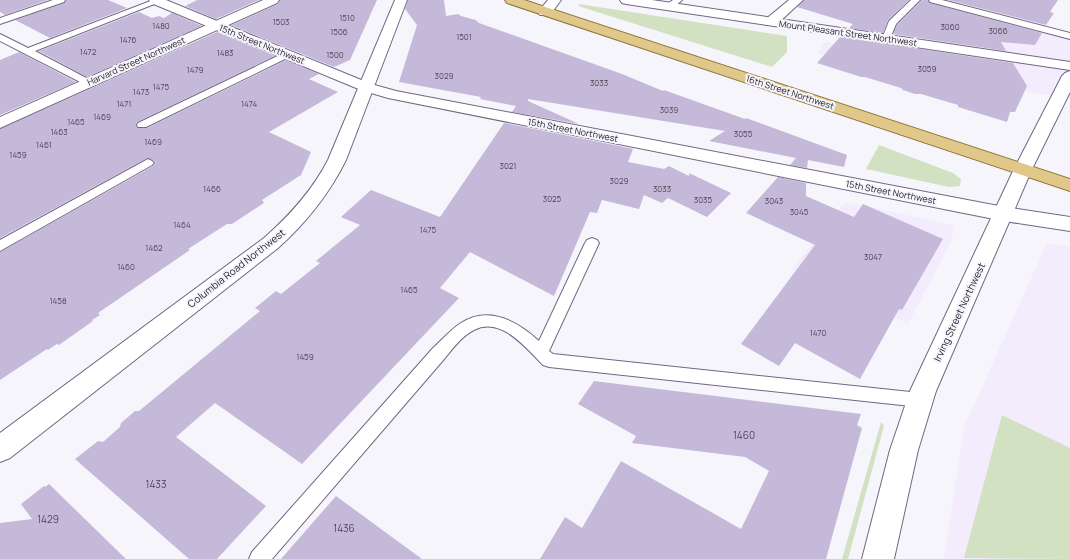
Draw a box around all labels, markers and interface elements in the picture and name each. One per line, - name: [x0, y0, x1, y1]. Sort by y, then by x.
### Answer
- house number: 1510: [339, 12, 355, 23]
- house number: 1503: [272, 16, 290, 27]
- street label: Mount Pleasant Street Northwest: [778, 17, 918, 49]
- house number: 1480: [152, 20, 170, 31]
- street label: 15th Street Northwest: [217, 21, 307, 67]
- house number: 3060: [940, 21, 960, 32]
- house number: 3066: [988, 25, 1008, 36]
- house number: 1506: [330, 26, 348, 37]
- house number: 1501: [456, 31, 472, 42]
- street label: Harvard Street Northwest: [85, 33, 188, 89]
- house number: 1476: [120, 34, 136, 45]
- house number: 1472: [80, 46, 97, 57]
- house number: 1483: [217, 47, 233, 58]
- house number: 1500: [326, 49, 344, 60]
- house number: 3059: [918, 63, 936, 74]
- house number: 1479: [187, 64, 203, 75]
- house number: 3029: [435, 70, 453, 81]
- street label: 16th Street Northwest: [744, 72, 836, 113]
- house number: 3033: [590, 77, 608, 88]
- house number: 1475: [153, 81, 170, 92]
- house number: 1473: [133, 86, 149, 97]
- house number: 1471: [117, 98, 131, 109]
- house number: 1474: [241, 98, 257, 109]
- house number: 3039: [660, 104, 678, 115]
- house number: 1469: [93, 111, 111, 122]
- street label: 15th Street Northwest: [527, 115, 620, 145]
- house number: 1465: [67, 116, 85, 127]
- house number: 1463: [50, 126, 68, 137]
- house number: 3055: [734, 128, 753, 139]
- house number: 1469: [144, 136, 162, 147]
- house number: 1461: [36, 139, 52, 150]
- house number: 1459: [9, 149, 27, 160]
- house number: 3021: [500, 160, 516, 171]
- house number: 3029: [610, 175, 628, 186]
- street label: 15th Street Northwest: [845, 177, 938, 207]
- house number: 1466: [203, 183, 221, 194]
- house number: 3033: [653, 183, 671, 194]
- house number: 3025: [543, 193, 562, 204]
- house number: 3035: [694, 194, 713, 205]
- house number: 3043: [765, 195, 783, 206]
- house number: 3045: [790, 206, 809, 217]
- house number: 1464: [173, 219, 191, 230]
- house number: 1475: [420, 224, 437, 235]
- street label: Columbia Road Northwest: [184, 225, 288, 311]
- house number: 1462: [145, 242, 163, 253]
- house number: 3047: [864, 251, 882, 262]
- street label: Irving Street Northwest: [930, 260, 988, 364]
- house number: 1460: [117, 261, 135, 272]
- house number: 1465: [400, 284, 418, 295]
- house number: 1458: [49, 295, 67, 306]
- house number: 1470: [810, 327, 826, 338]
- house number: 1459: [296, 351, 314, 362]
- house number: 1460: [733, 428, 755, 442]
- house number: 1433: [146, 477, 166, 491]
- house number: 1429: [37, 512, 59, 526]
- house number: 1436: [333, 521, 355, 535]

